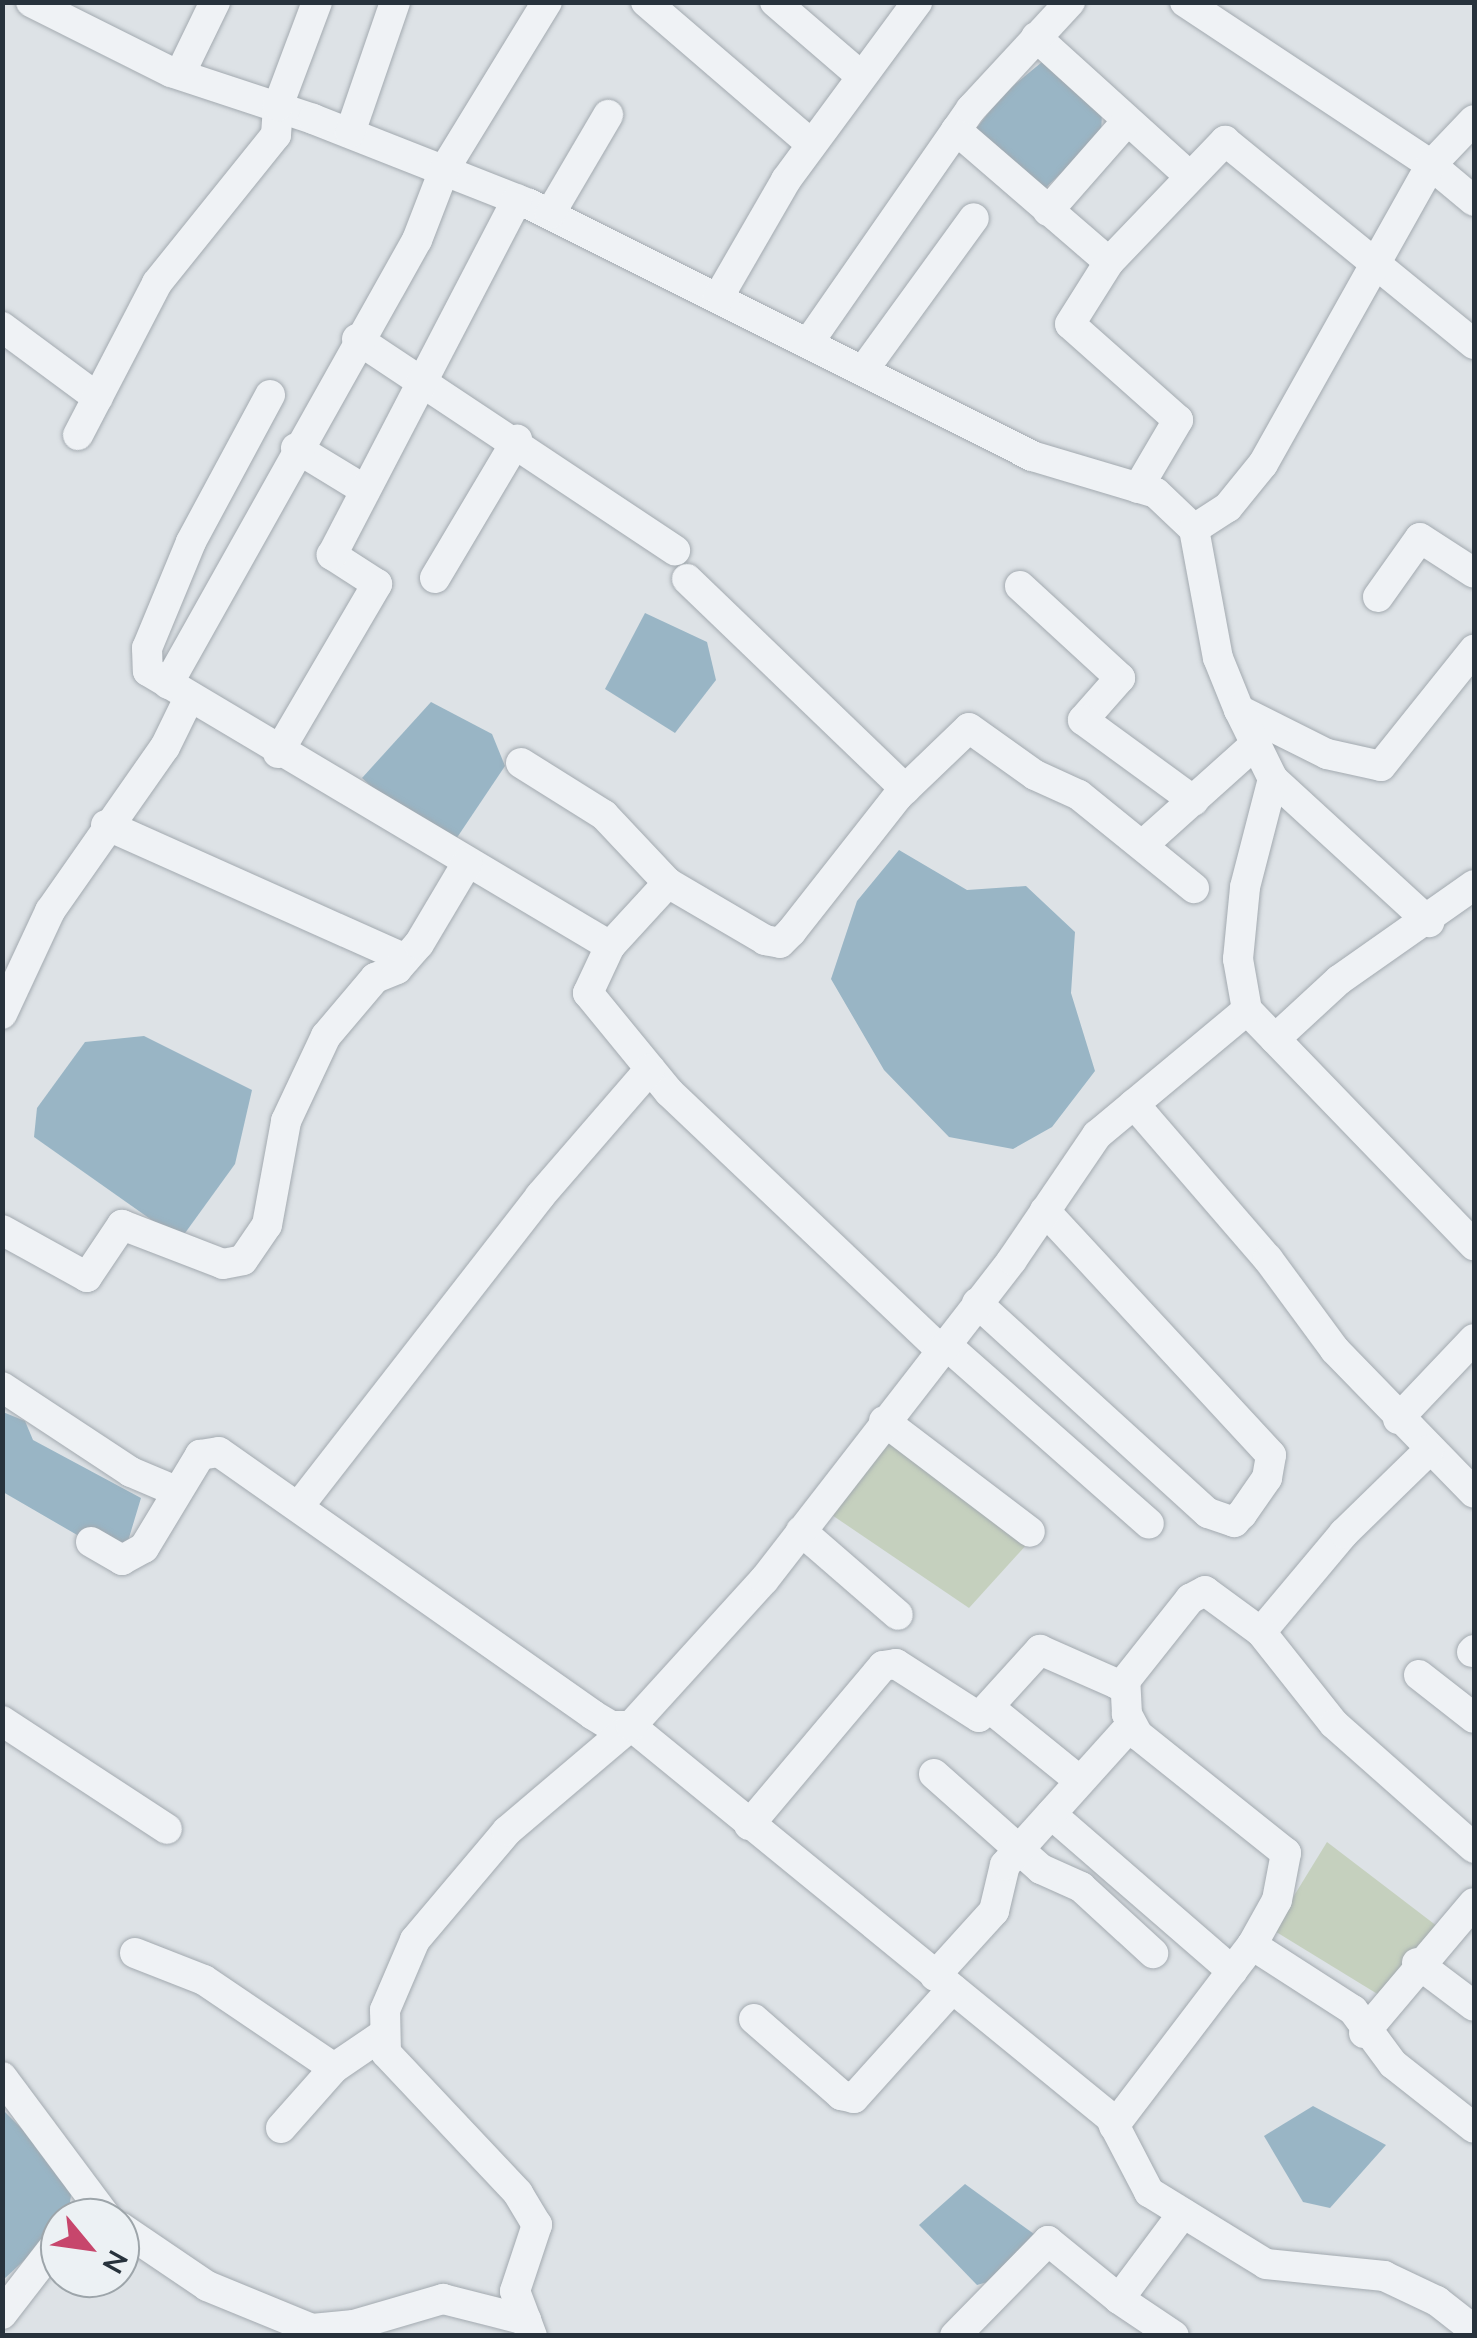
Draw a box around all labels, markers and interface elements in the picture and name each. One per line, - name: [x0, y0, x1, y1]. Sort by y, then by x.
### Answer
- north arrow: [40, 2198, 140, 2298]
- text: N: [93, 2243, 136, 2280]

